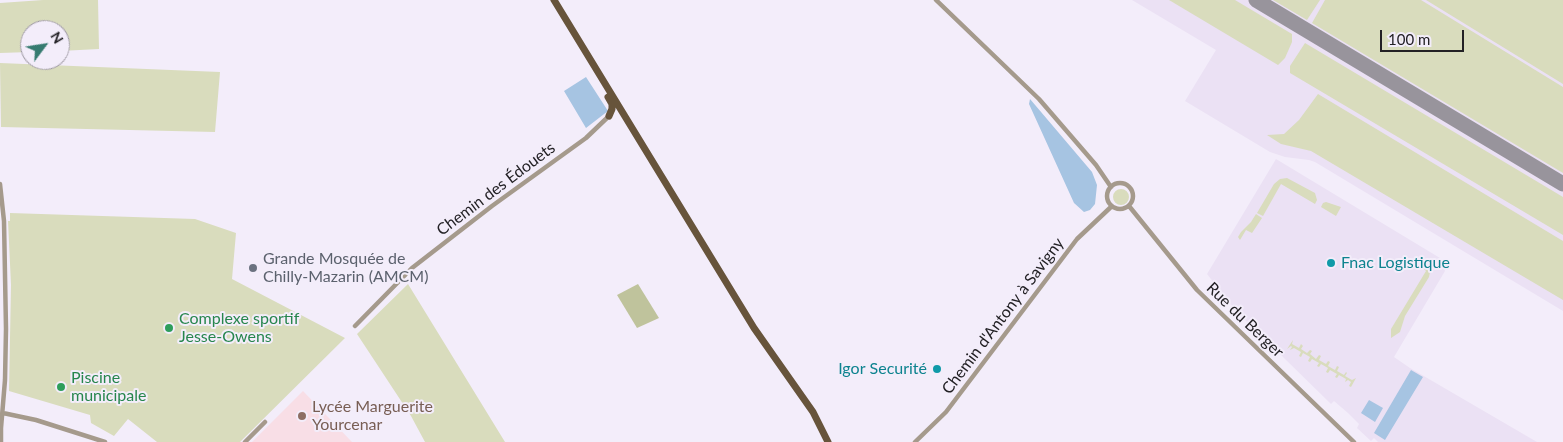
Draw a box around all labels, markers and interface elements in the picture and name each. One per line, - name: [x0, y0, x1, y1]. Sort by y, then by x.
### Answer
- north arrow: [20, 20, 70, 70]
- scale bar: [1383, 20, 1467, 52]
- text: N: [47, 29, 67, 47]
- text: 100 m: [1388, 30, 1430, 48]
- street label: Chemin des Édouets: [433, 138, 559, 240]
- street label: Chemin d'Antony à Savigny: [938, 234, 1068, 398]
- place label: Grande Mosquée de Chilly-Mazarin (AMCM): [263, 249, 428, 287]
- place label: Fnac Logistique: [1341, 253, 1450, 273]
- marker: Fnac Logistique: [1325, 257, 1337, 269]
- marker: Grande Mosquée de Chilly-Mazarin (AMCM): [247, 262, 259, 274]
- street label: Rue du Berger: [1202, 278, 1288, 362]
- place label: Complexe sportif Jesse-Owens: [179, 309, 299, 347]
- marker: Complexe sportif Jesse-Owens: [163, 322, 175, 334]
- place label: Igor Securité: [838, 359, 927, 379]
- marker: Igor Securité: [931, 363, 943, 375]
- place label: Piscine municipale: [71, 368, 146, 406]
- marker: Piscine municipale: [55, 381, 67, 393]
- place label: Lycée Marguerite Yourcenar: [312, 397, 433, 435]
- marker: Lycée Marguerite Yourcenar: [296, 410, 308, 422]

